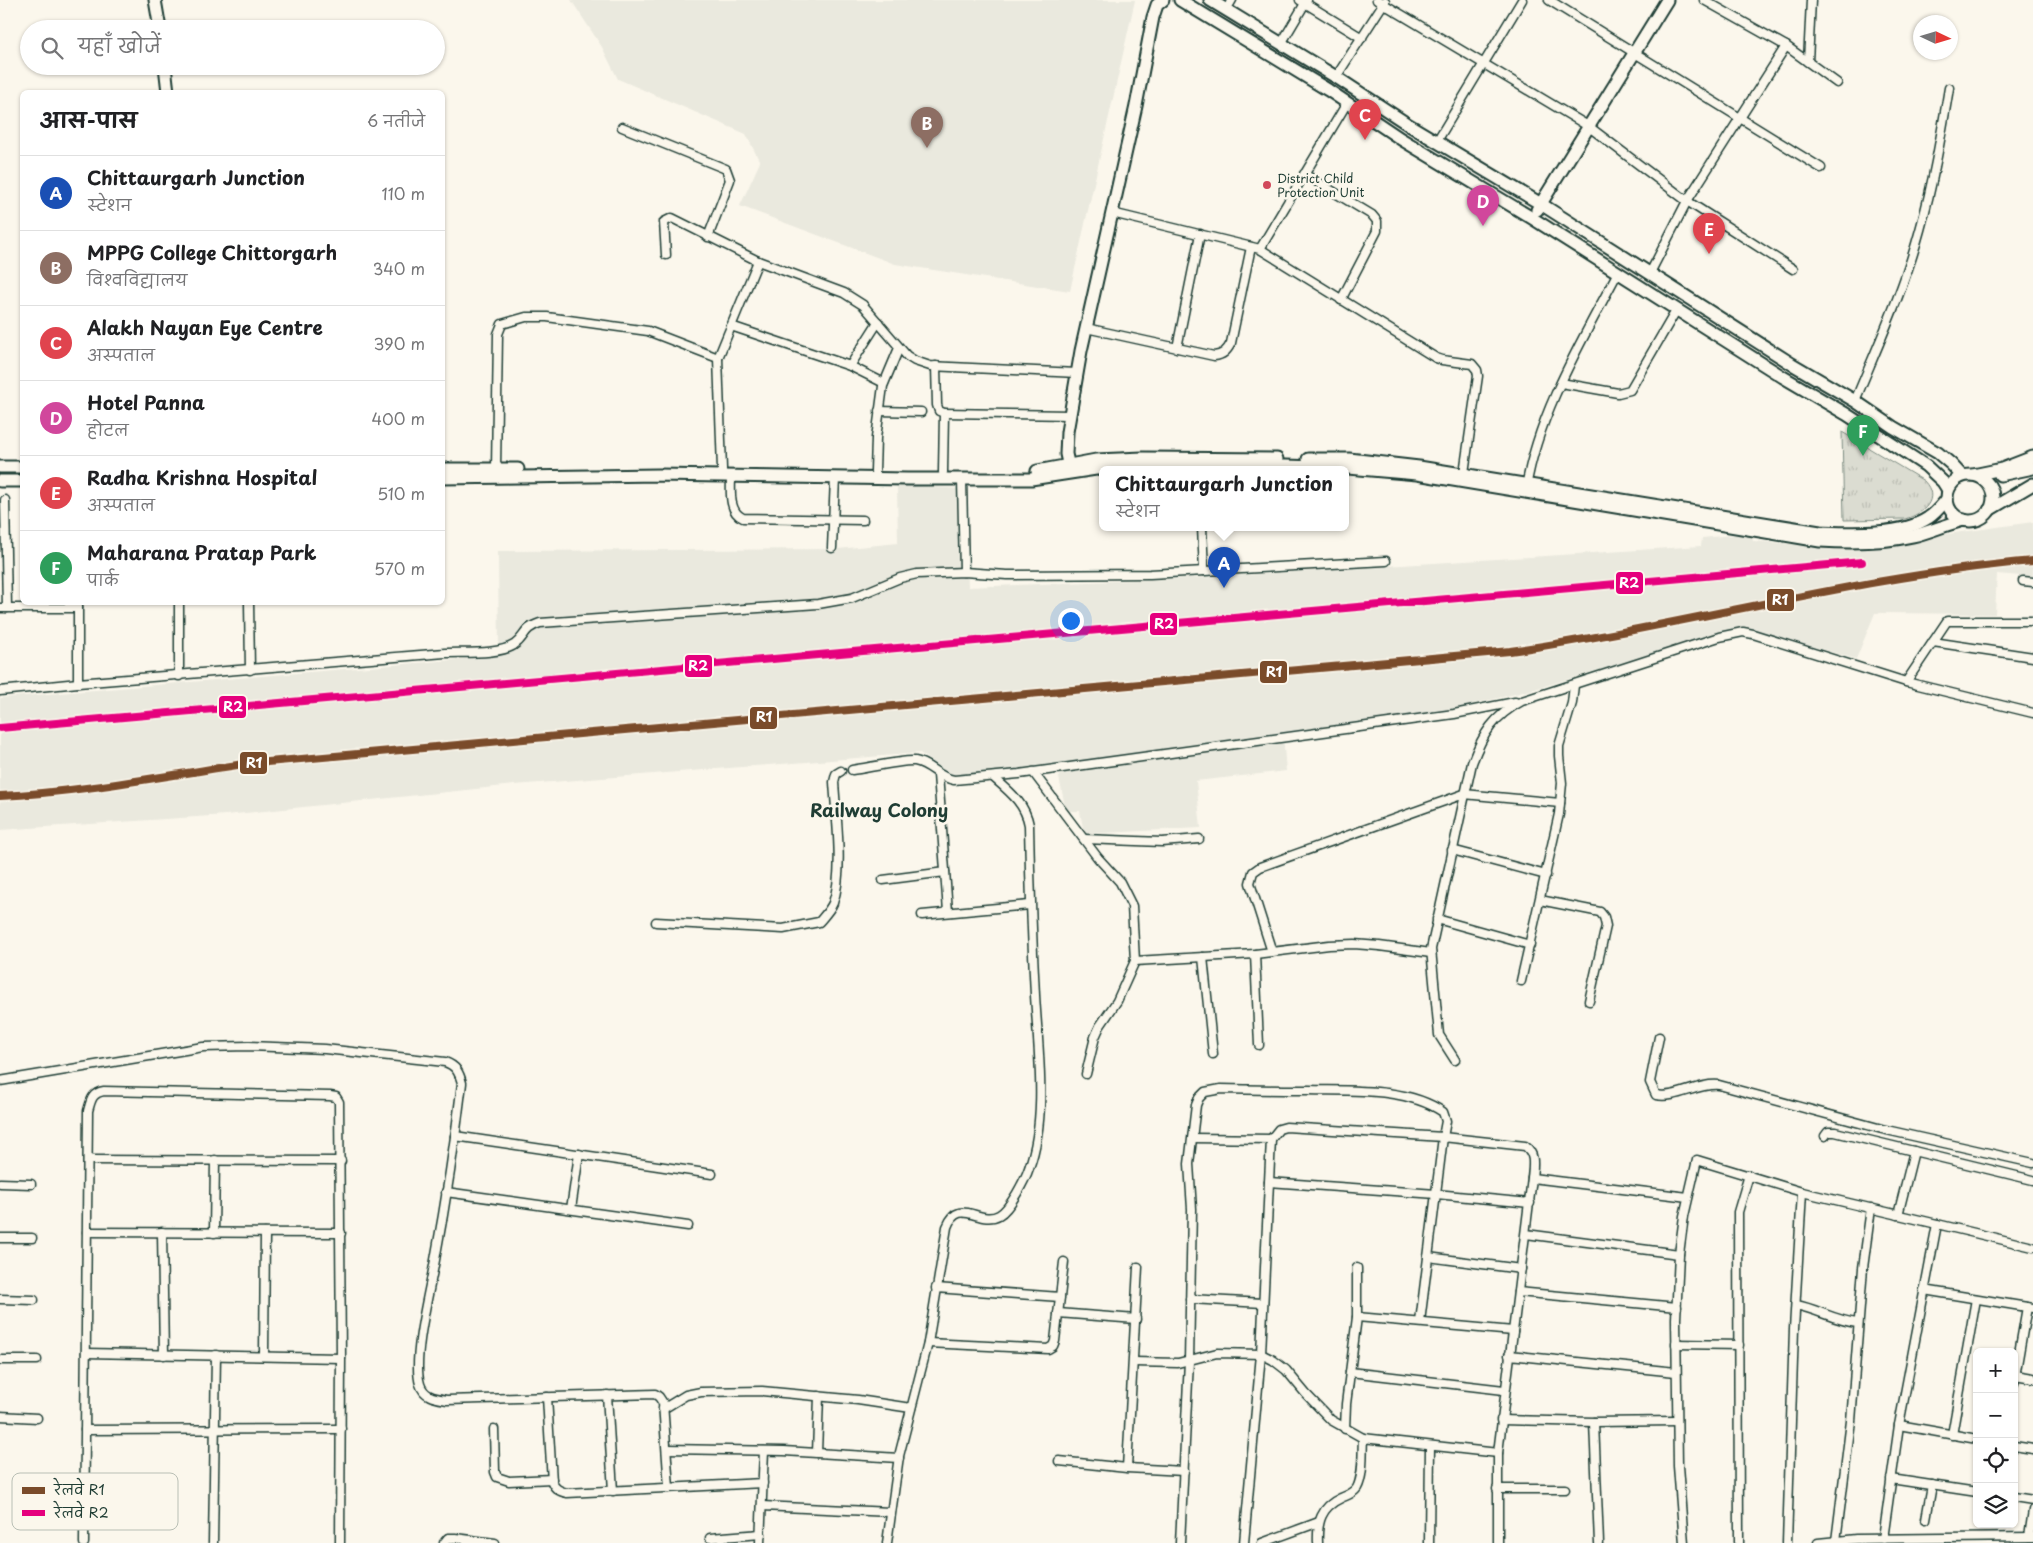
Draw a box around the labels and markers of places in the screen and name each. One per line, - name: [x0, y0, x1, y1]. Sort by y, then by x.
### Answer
- pin: C: [1349, 99, 1381, 140]
- pin: B: [911, 107, 943, 148]
- place label: District Child Protection Unit: [1277, 169, 1364, 201]
- marker: District Child Protection Unit: [1261, 179, 1273, 191]
- pin: D: [1467, 185, 1499, 226]
- pin: E: [1693, 213, 1725, 254]
- pin: F: [1847, 415, 1879, 456]
- pin: A: [1208, 547, 1240, 588]

